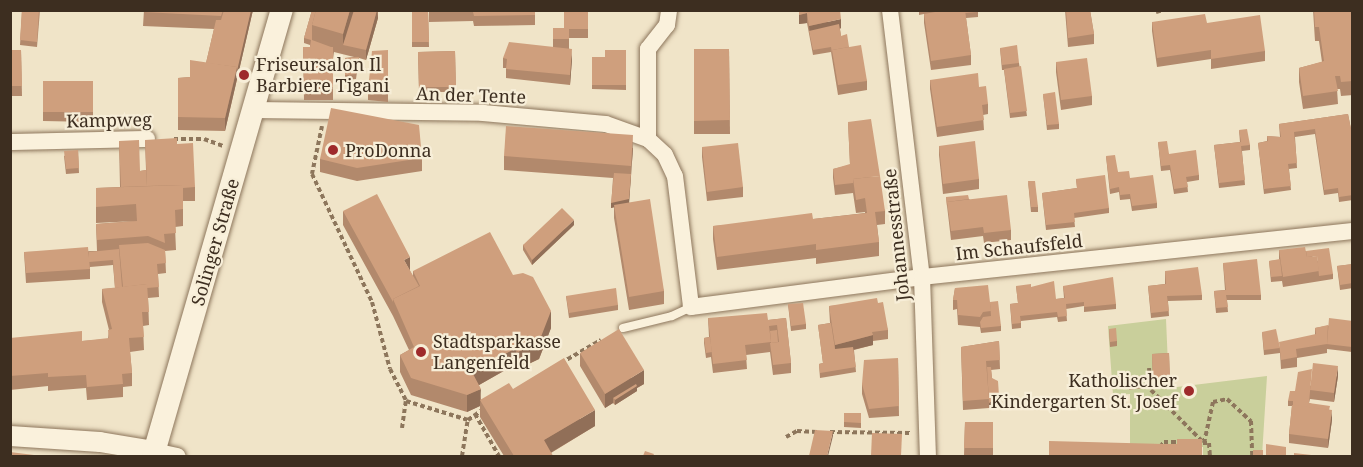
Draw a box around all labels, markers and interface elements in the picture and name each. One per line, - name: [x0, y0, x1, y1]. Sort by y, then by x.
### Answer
- place label: Friseursalon Il Barbiere Tigani: [256, 54, 390, 97]
- marker: Friseursalon Il Barbiere Tigani: [237, 68, 251, 82]
- street label: An der Tente: [416, 82, 526, 108]
- street label: Kampweg: [66, 108, 152, 132]
- place label: ProDonna: [345, 139, 432, 161]
- marker: ProDonna: [326, 143, 340, 157]
- street label: Johannesstraße: [878, 168, 914, 302]
- street label: Solinger Straße: [187, 176, 243, 308]
- street label: Im Schaufsfeld: [954, 230, 1084, 264]
- place label: Stadtsparkasse Langenfeld: [433, 331, 561, 374]
- marker: Stadtsparkasse Langenfeld: [414, 345, 428, 359]
- place label: Katholischer Kindergarten St. Josef: [991, 370, 1177, 412]
- marker: Katholischer Kindergarten St. Josef: [1182, 384, 1196, 398]

